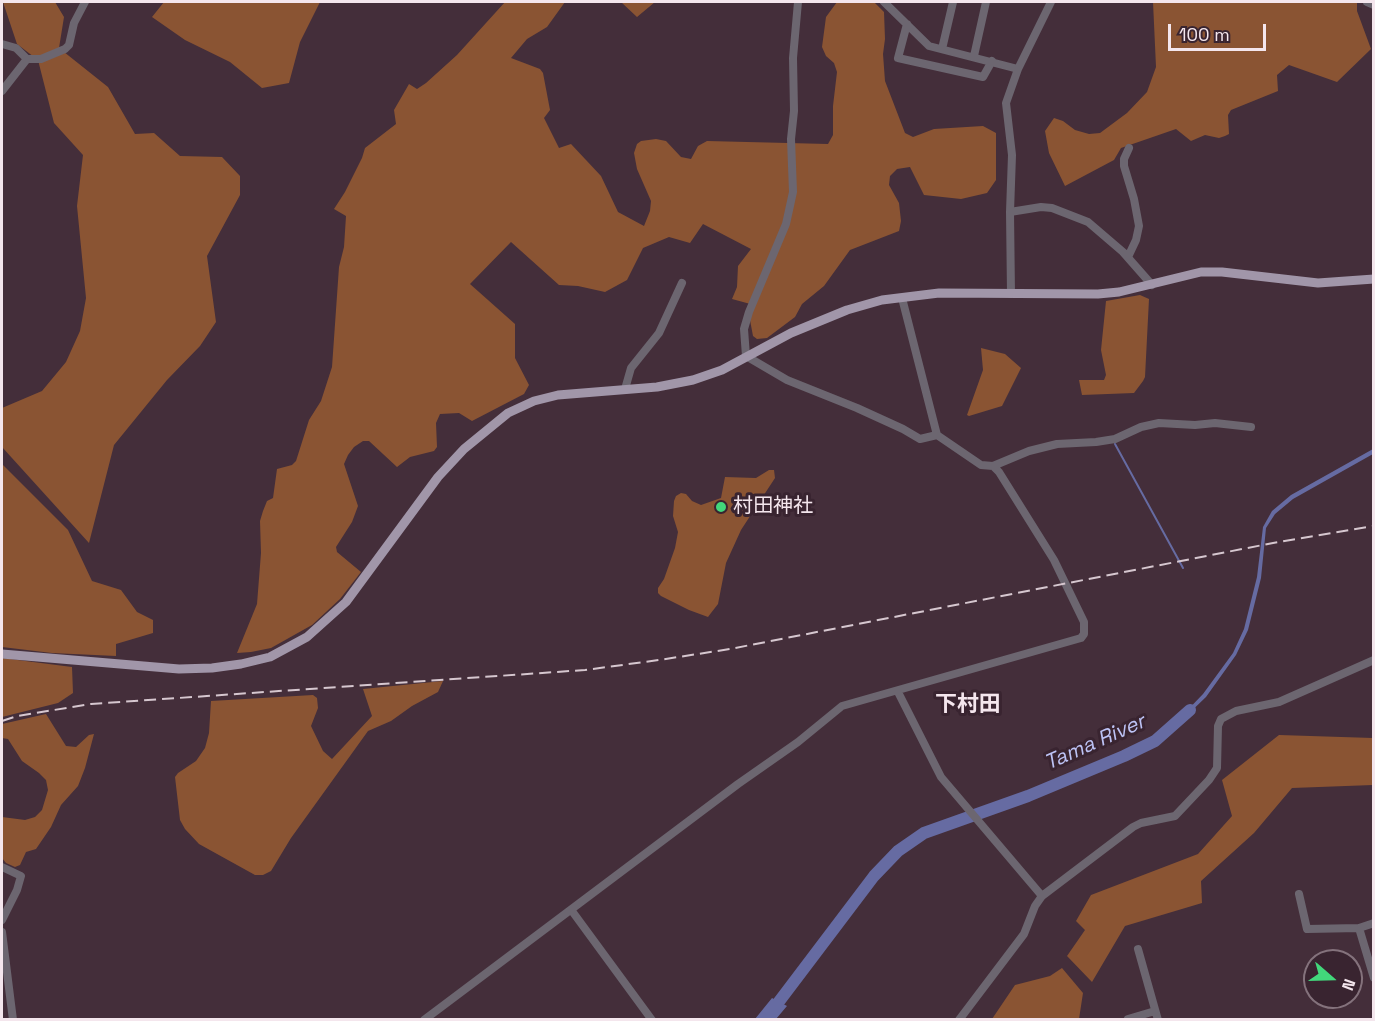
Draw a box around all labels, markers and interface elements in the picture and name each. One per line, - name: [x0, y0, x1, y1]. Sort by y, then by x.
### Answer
- scale bar: [1171, 12, 1268, 50]
- text: 100 m: [1179, 23, 1230, 46]
- place label: 村田神社: [733, 495, 813, 519]
- marker: 村田神社: [714, 500, 728, 514]
- district label: 下村田: [935, 692, 1001, 718]
- water label: Tama River: [1041, 710, 1149, 776]
- north arrow: [1303, 949, 1363, 1009]
- text: N: [1337, 976, 1360, 993]

